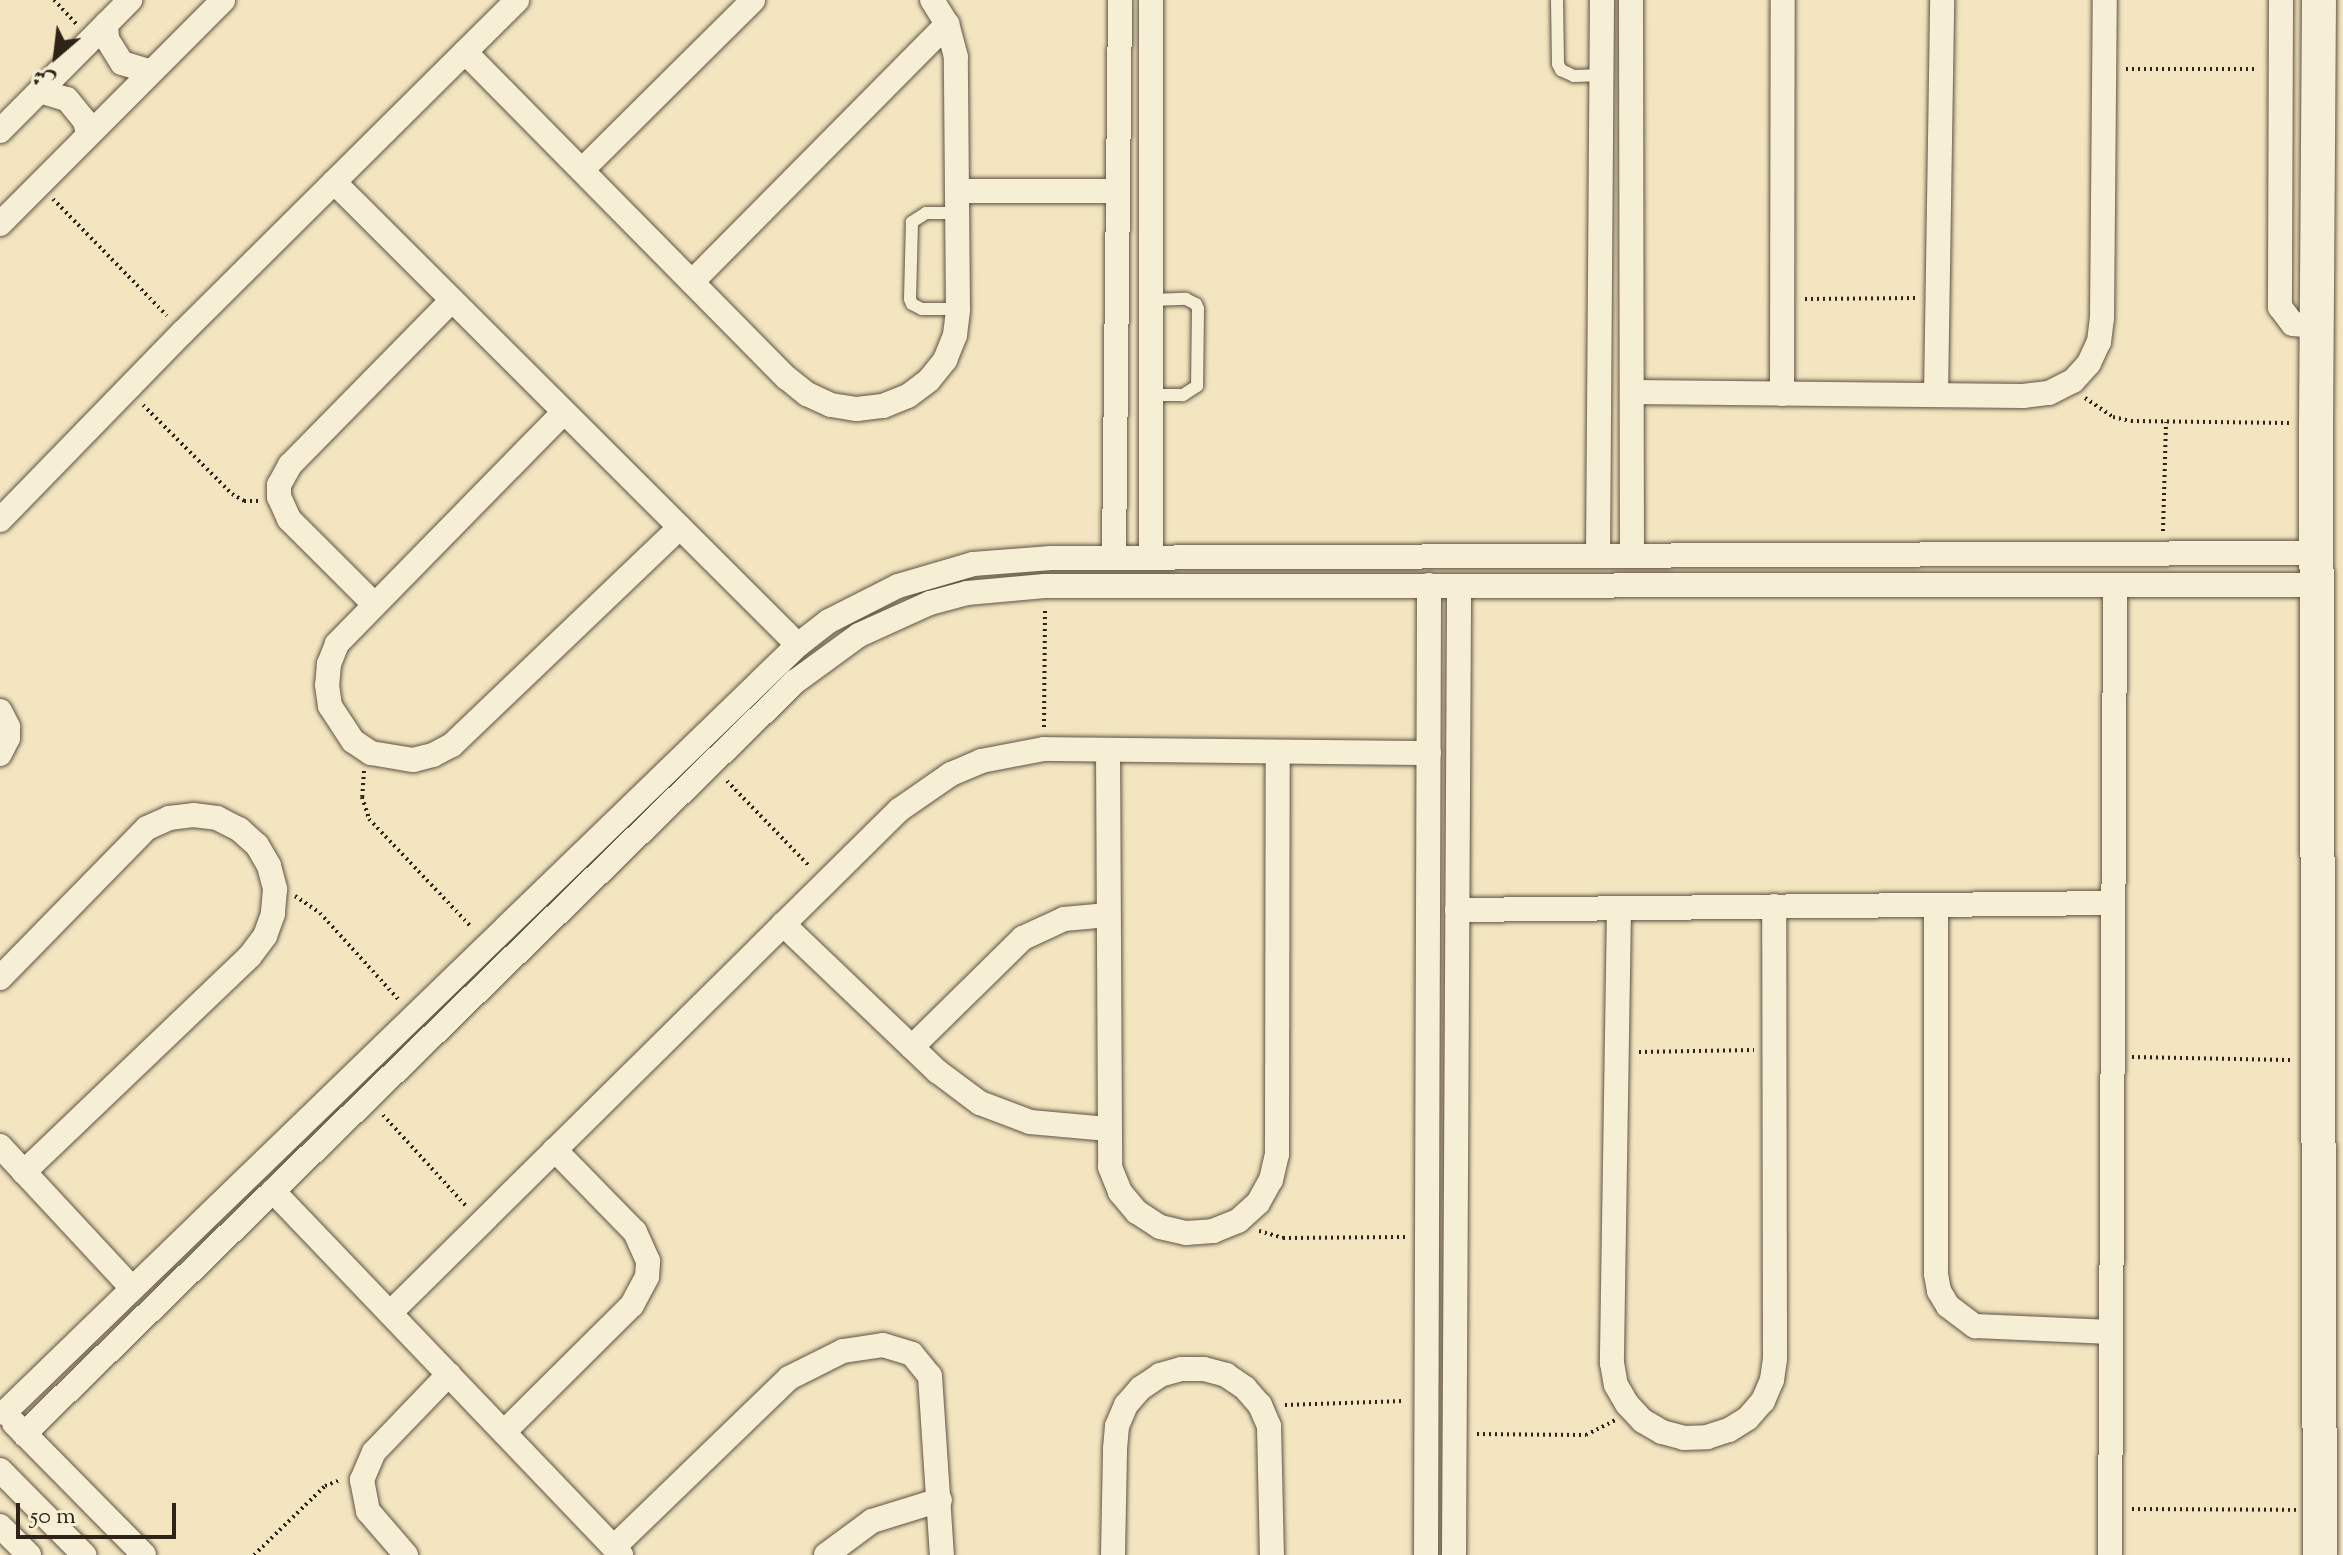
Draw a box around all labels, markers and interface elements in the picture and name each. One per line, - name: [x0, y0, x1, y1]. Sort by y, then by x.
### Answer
- north arrow: [16, 16, 96, 96]
- text: ش: [28, 58, 62, 96]
- scale bar: [20, 1487, 180, 1537]
- text: 50 m: [30, 1500, 76, 1534]

